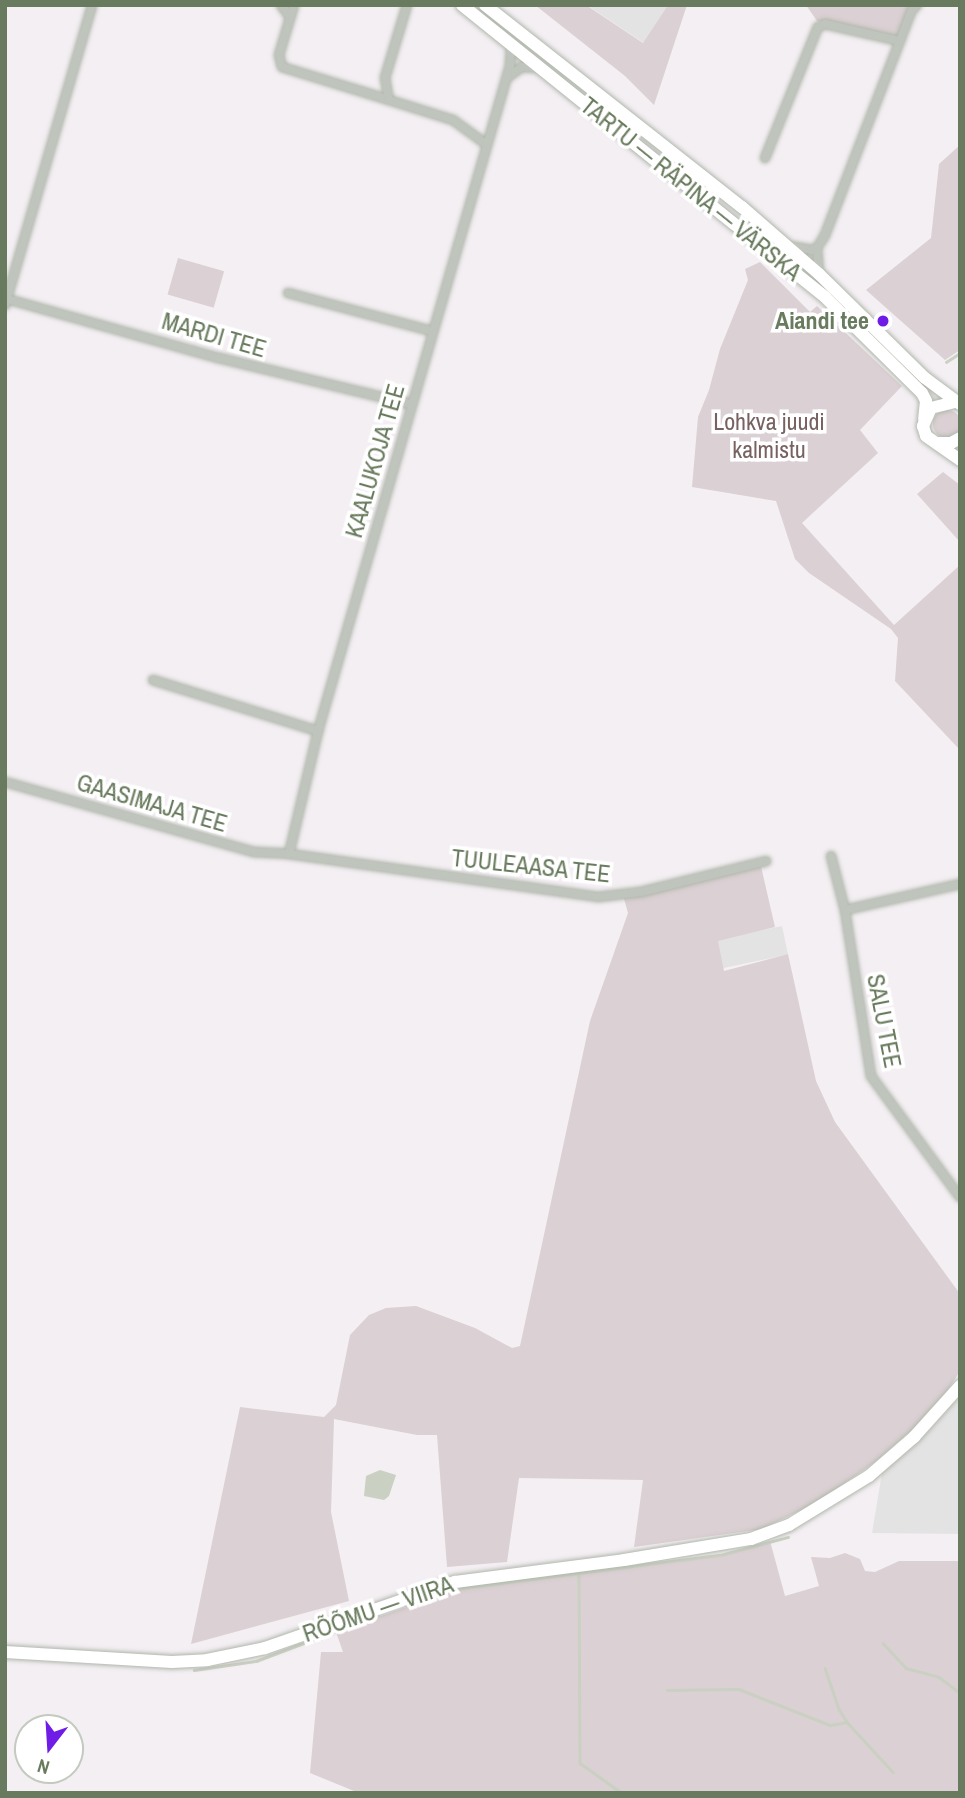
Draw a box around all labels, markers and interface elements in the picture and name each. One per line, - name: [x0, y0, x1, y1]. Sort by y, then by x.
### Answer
- street label: TARTU — RÄPINA — VÄRSKA: [574, 91, 808, 287]
- street label: MARDI TEE: [159, 306, 269, 364]
- place label: Aiandi tee: [775, 307, 869, 335]
- marker: Aiandi tee: [875, 313, 891, 329]
- street label: KAALUKOJA TEE: [339, 380, 411, 542]
- park label: Lohkva juudi kalmistu: [713, 408, 825, 464]
- street label: GAASIMAJA TEE: [73, 768, 231, 838]
- street label: TUULEAASA TEE: [450, 843, 612, 889]
- street label: SALU TEE: [861, 972, 907, 1070]
- street label: RÕÕMU — VIIRA: [299, 1570, 457, 1648]
- north arrow: [14, 1714, 84, 1784]
- text: N: [34, 1753, 53, 1781]

